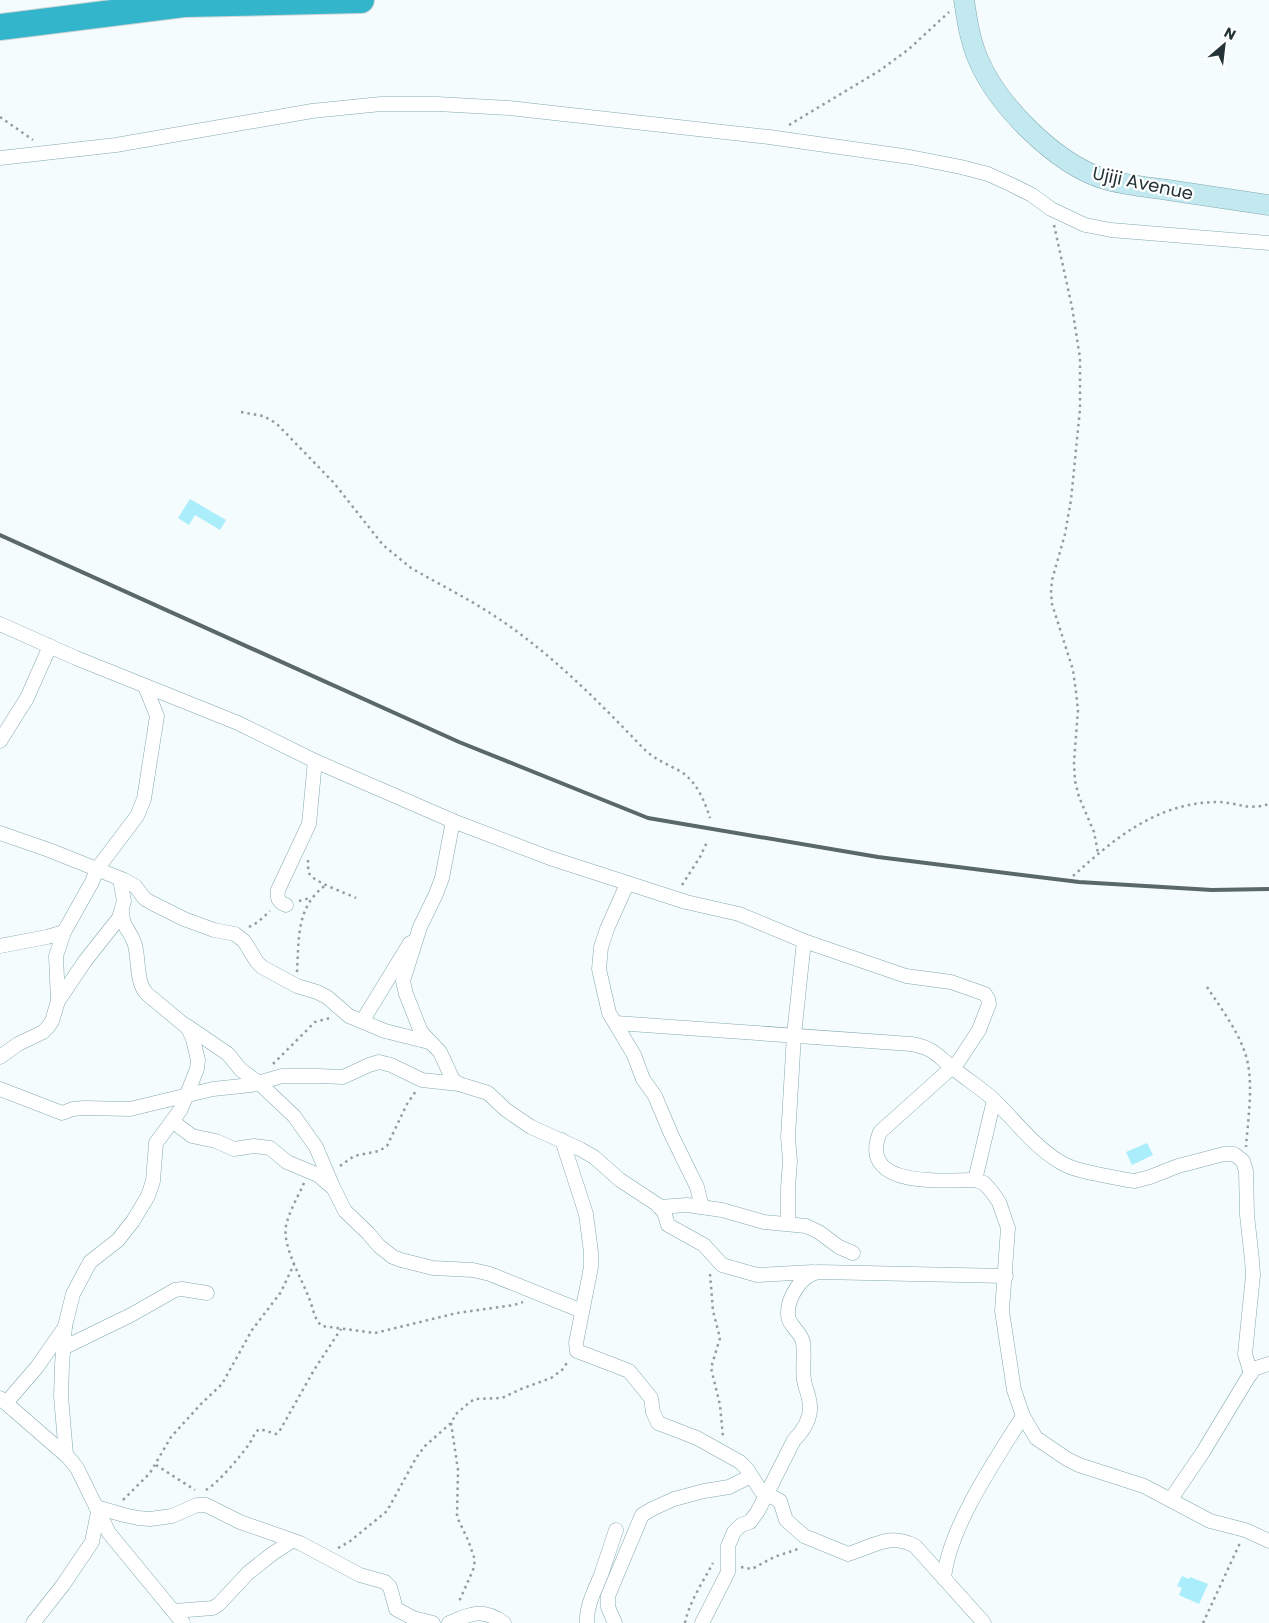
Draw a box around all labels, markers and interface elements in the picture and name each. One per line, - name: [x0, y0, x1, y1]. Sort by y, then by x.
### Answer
- north arrow: [1199, 20, 1249, 70]
- text: N: [1221, 22, 1239, 45]
- street label: Ujiji Avenue: [1090, 160, 1196, 206]

